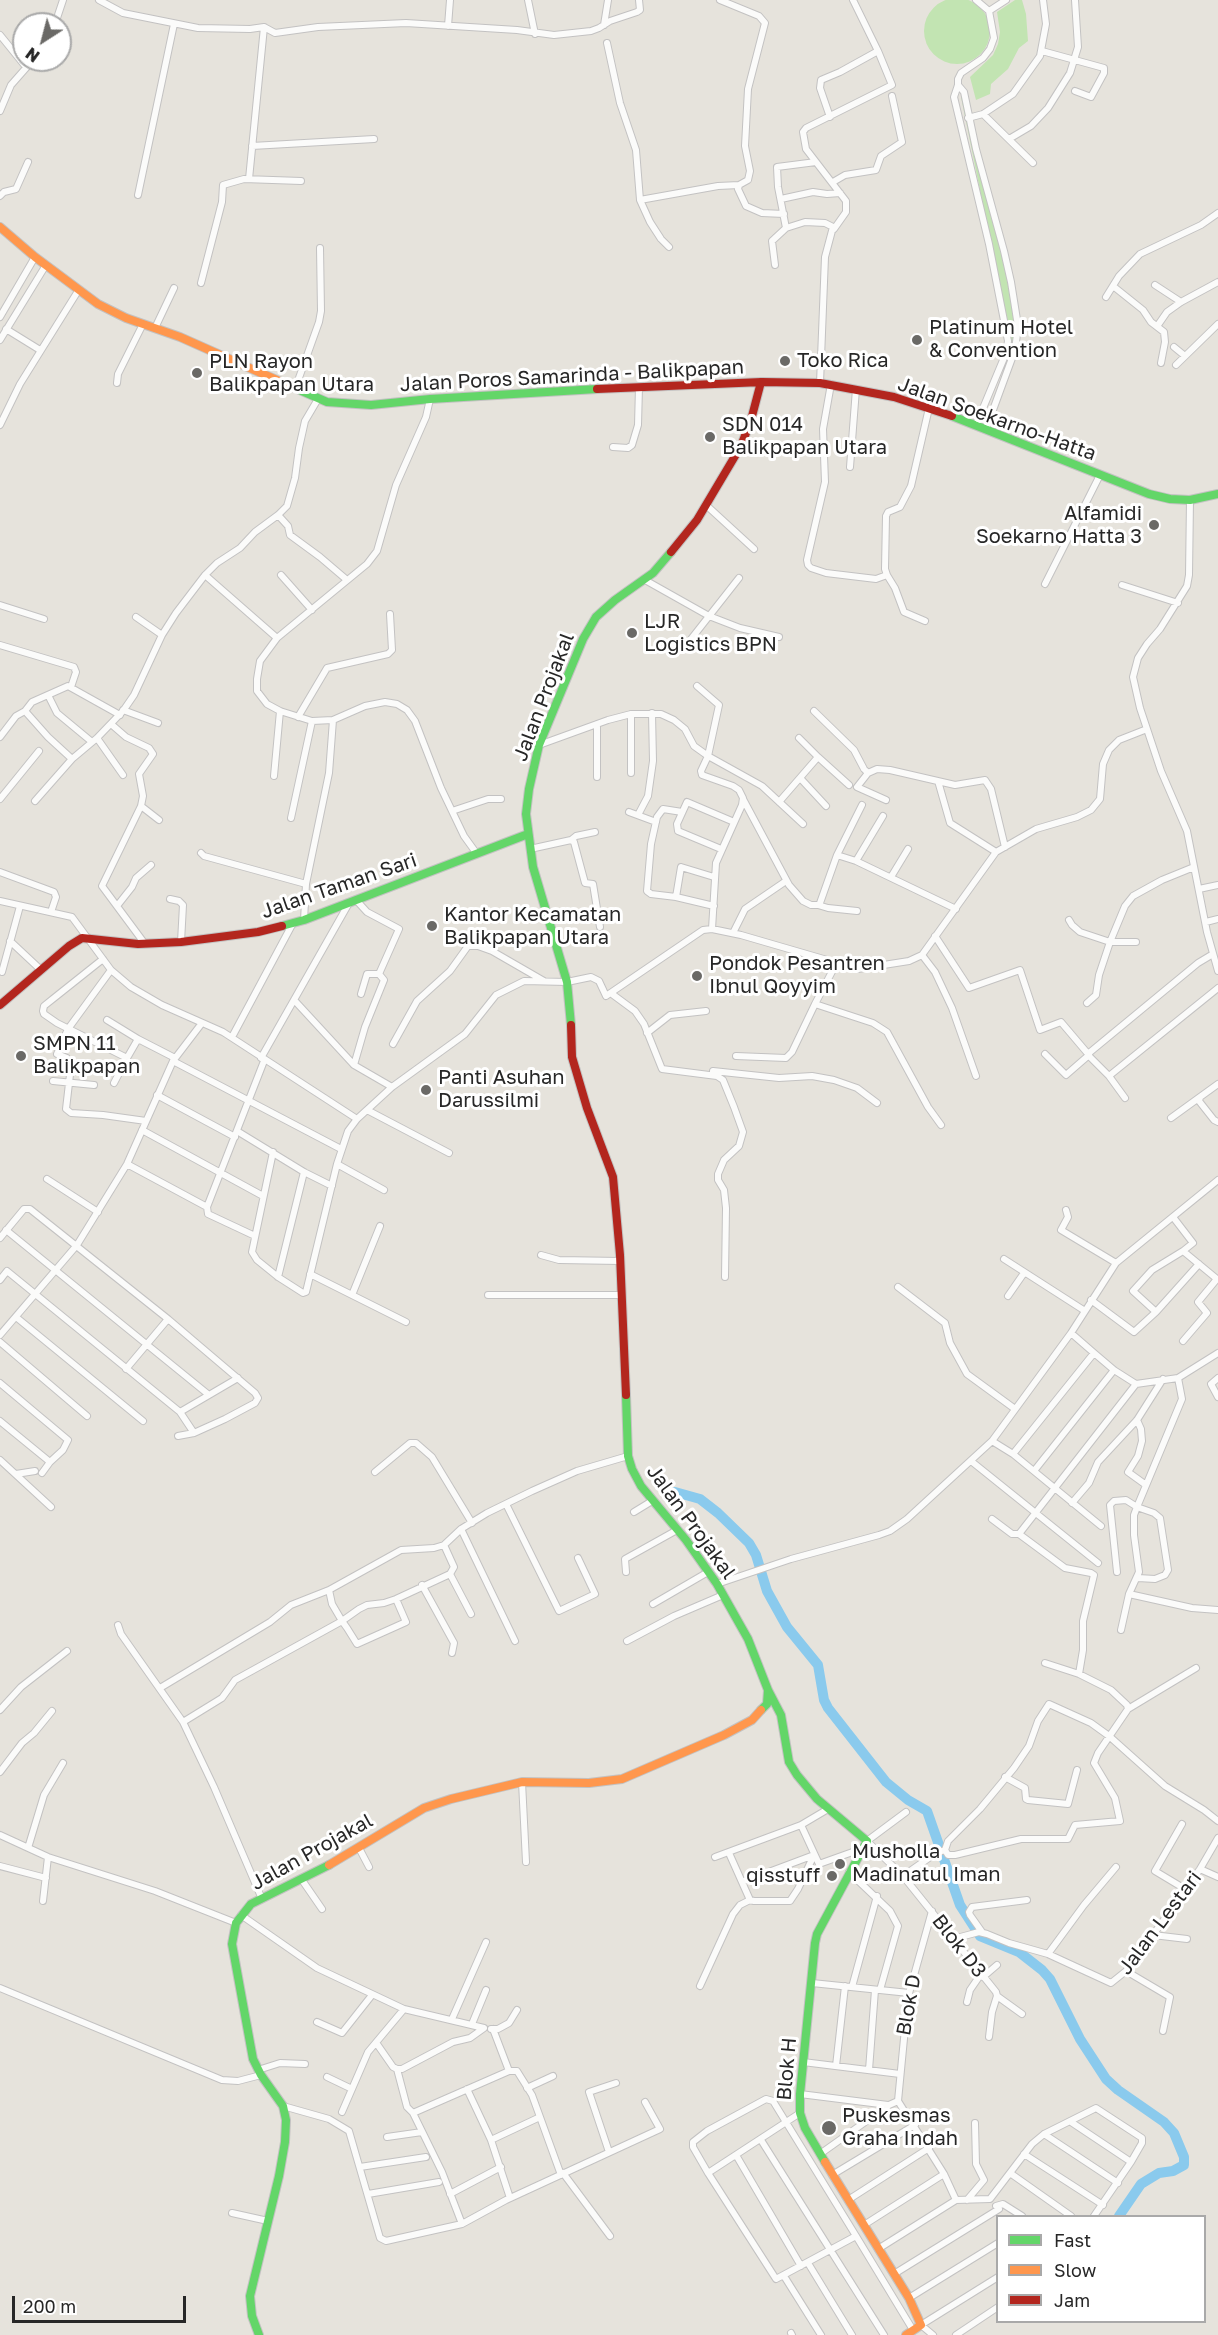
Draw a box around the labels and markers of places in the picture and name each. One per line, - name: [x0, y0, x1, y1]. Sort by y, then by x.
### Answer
- place label: Platinum Hotel & Convention: [929, 316, 1073, 363]
- marker: Platinum Hotel & Convention: [910, 333, 924, 347]
- place label: Toko Rica: [797, 349, 889, 373]
- place label: PLN Rayon Balikpapan Utara: [209, 350, 374, 397]
- marker: Toko Rica: [778, 354, 792, 368]
- marker: PLN Rayon Balikpapan Utara: [190, 366, 204, 380]
- place label: SDN 014 Balikpapan Utara: [722, 413, 887, 460]
- marker: SDN 014 Balikpapan Utara: [703, 430, 717, 444]
- place label: Alfamidi Soekarno Hatta 3: [976, 502, 1142, 549]
- marker: Alfamidi Soekarno Hatta 3: [1147, 518, 1161, 532]
- place label: LJR Logistics BPN: [644, 610, 777, 657]
- marker: LJR Logistics BPN: [625, 626, 639, 640]
- place label: Kantor Kecamatan Balikpapan Utara: [444, 903, 621, 950]
- marker: Kantor Kecamatan Balikpapan Utara: [425, 919, 439, 933]
- place label: Pondok Pesantren Ibnul Qoyyim: [709, 952, 885, 999]
- marker: Pondok Pesantren Ibnul Qoyyim: [690, 969, 704, 983]
- place label: SMPN 11 Balikpapan: [33, 1032, 140, 1079]
- marker: SMPN 11 Balikpapan: [14, 1049, 28, 1063]
- place label: Panti Asuhan Darussilmi: [438, 1066, 565, 1113]
- marker: Panti Asuhan Darussilmi: [419, 1083, 433, 1097]
- place label: Musholla Madinatul Iman: [852, 1840, 1001, 1887]
- marker: Musholla Madinatul Iman: [833, 1857, 847, 1871]
- place label: qisstuff: [746, 1864, 820, 1888]
- marker: qisstuff: [825, 1869, 839, 1883]
- place label: Puskesmas Graha Indah: [842, 2104, 958, 2151]
- marker: Puskesmas Graha Indah: [820, 2119, 838, 2137]

